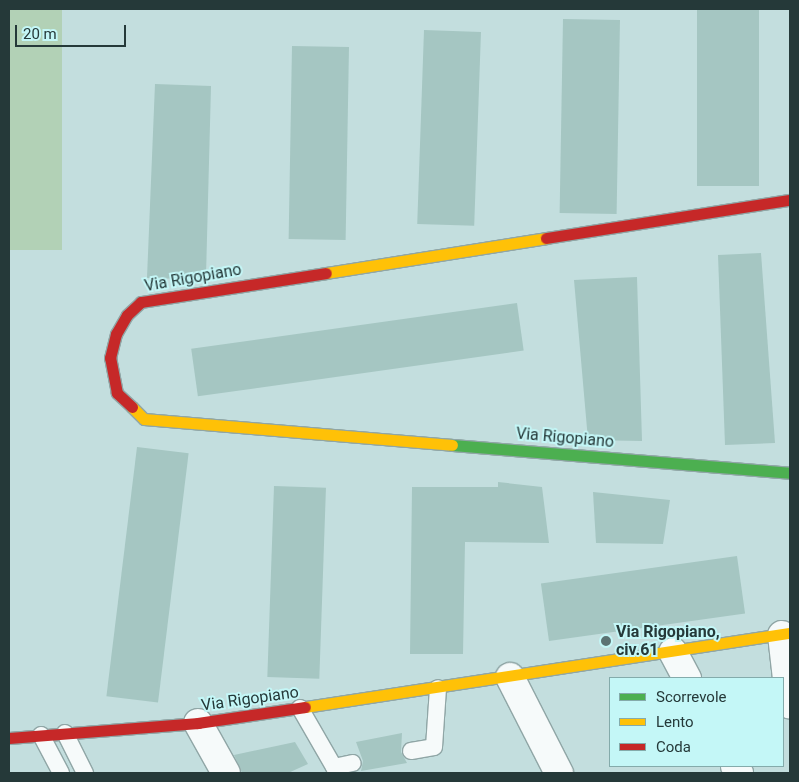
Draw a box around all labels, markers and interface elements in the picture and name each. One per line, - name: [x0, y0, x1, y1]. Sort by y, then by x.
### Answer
- scale bar: [18, 15, 129, 47]
- text: 20 m: [23, 25, 57, 43]
- street label: Via Rigopiano: [143, 260, 243, 296]
- street label: Via Rigopiano: [515, 424, 615, 452]
- place label: Via Rigopiano, civ.61: [616, 622, 720, 660]
- marker: Via Rigopiano, civ.61: [600, 635, 612, 647]
- legend: [609, 677, 784, 767]
- street label: Via Rigopiano: [200, 683, 300, 715]
- text: Scorrevole: [656, 688, 727, 706]
- text: Lento: [656, 713, 694, 731]
- text: Coda: [656, 738, 691, 756]

